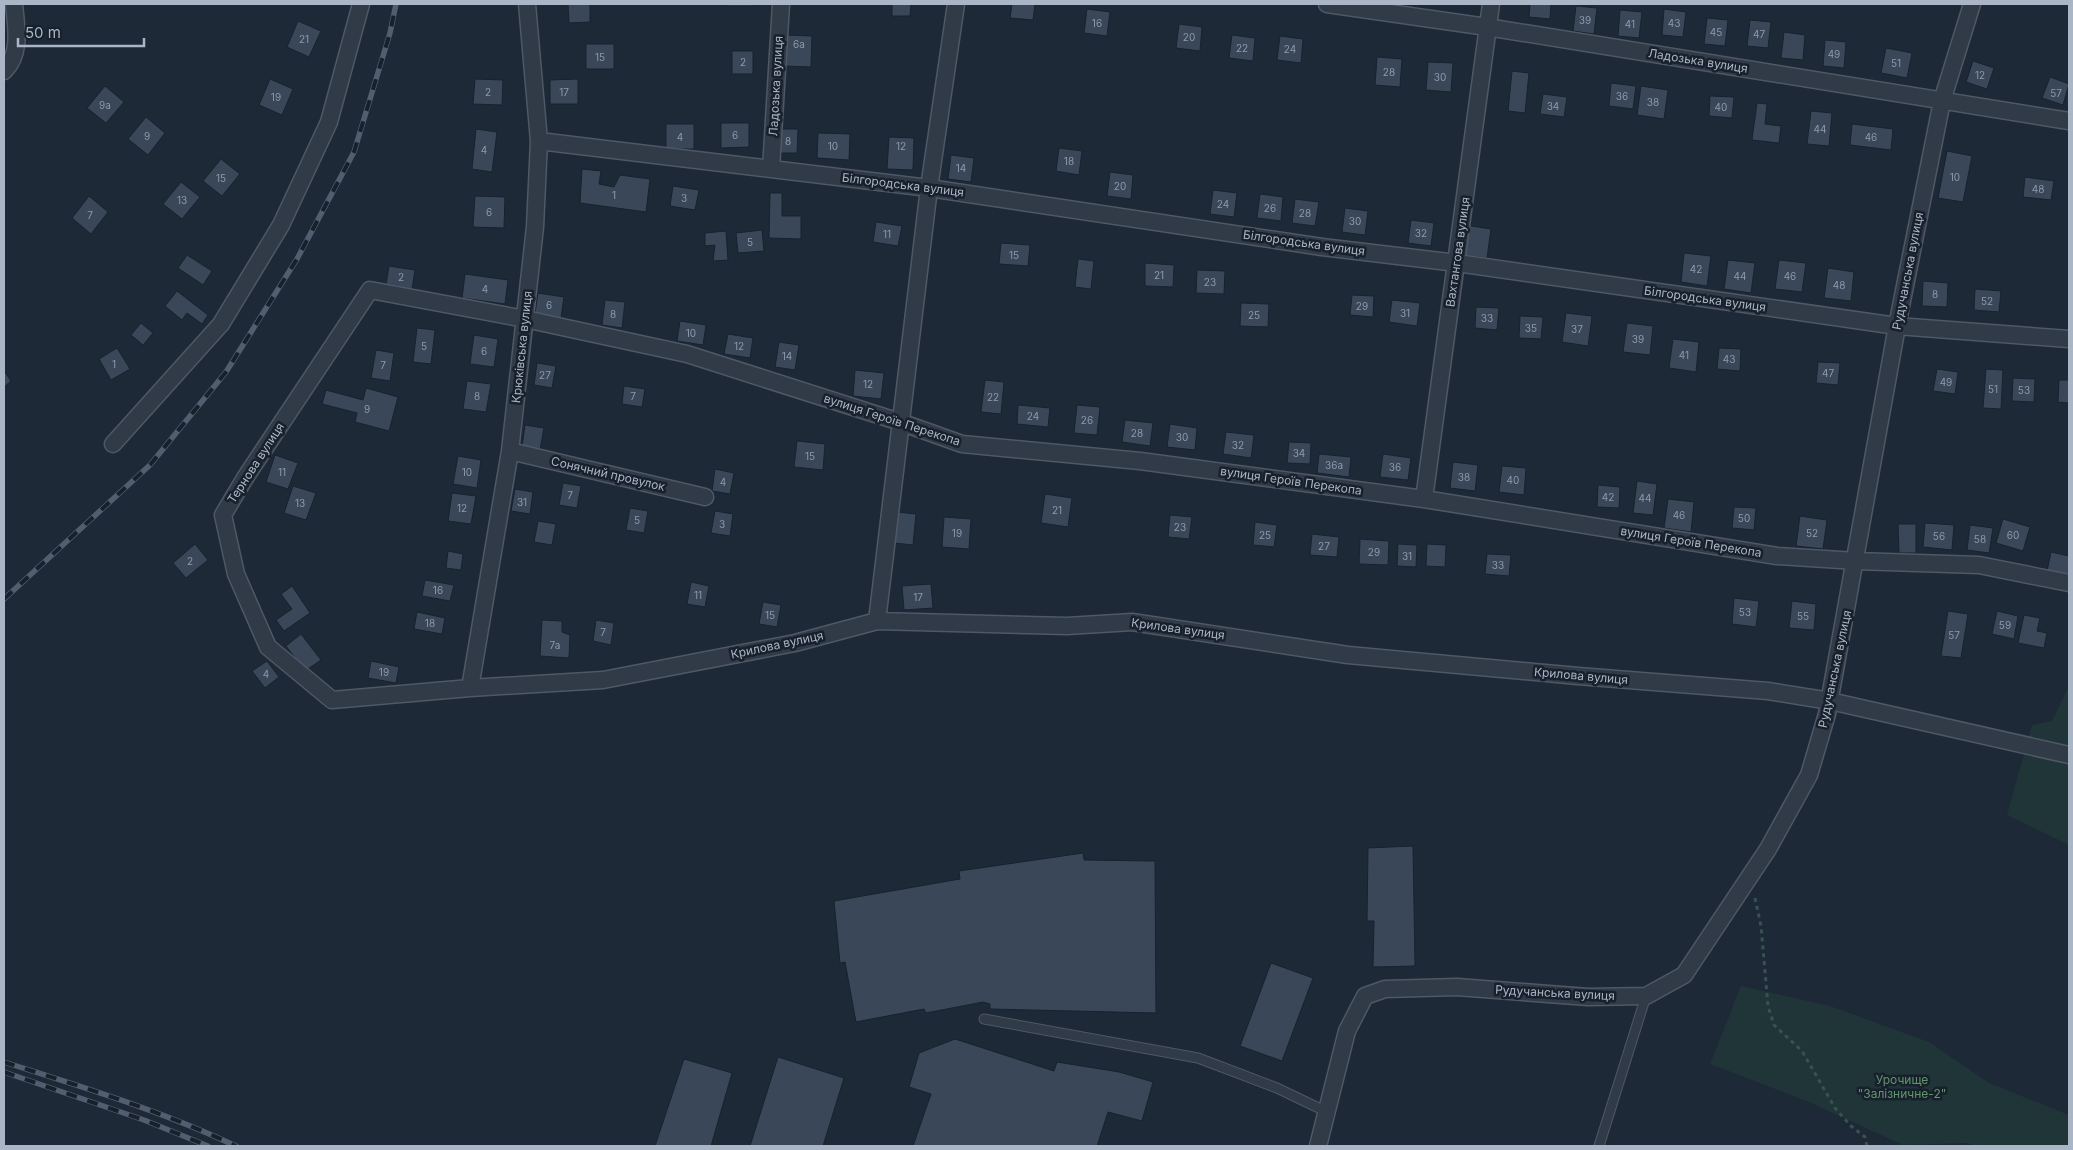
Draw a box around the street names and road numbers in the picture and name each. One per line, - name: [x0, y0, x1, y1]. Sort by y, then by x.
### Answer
- street label: Ладозька вулиця: [765, 35, 786, 137]
- street label: Ладозька вулиця: [1647, 45, 1749, 76]
- street label: Білгородська вулиця: [841, 170, 965, 199]
- street label: Вахтангова вулиця: [1442, 196, 1473, 308]
- street label: Рудучанська вулиця: [1889, 211, 1926, 331]
- street label: Білгородська вулиця: [1242, 227, 1366, 258]
- street label: Білгородська вулиця: [1643, 283, 1767, 314]
- street label: Крюківська вулиця: [508, 290, 535, 404]
- street label: вулиця Героїв Перекопа: [822, 390, 962, 449]
- street label: Тернова вулиця: [224, 420, 287, 506]
- street label: Сонячний провулок: [550, 453, 667, 494]
- street label: вулиця Героїв Перекопа: [1219, 463, 1363, 498]
- street label: вулиця Героїв Перекопа: [1619, 523, 1763, 560]
- street label: Рудучанська вулиця: [1815, 609, 1854, 729]
- street label: Крилова вулиця: [1130, 615, 1226, 642]
- street label: Крилова вулиця: [729, 627, 825, 662]
- street label: Крилова вулиця: [1533, 664, 1629, 687]
- street label: Рудучанська вулиця: [1495, 982, 1615, 1003]

